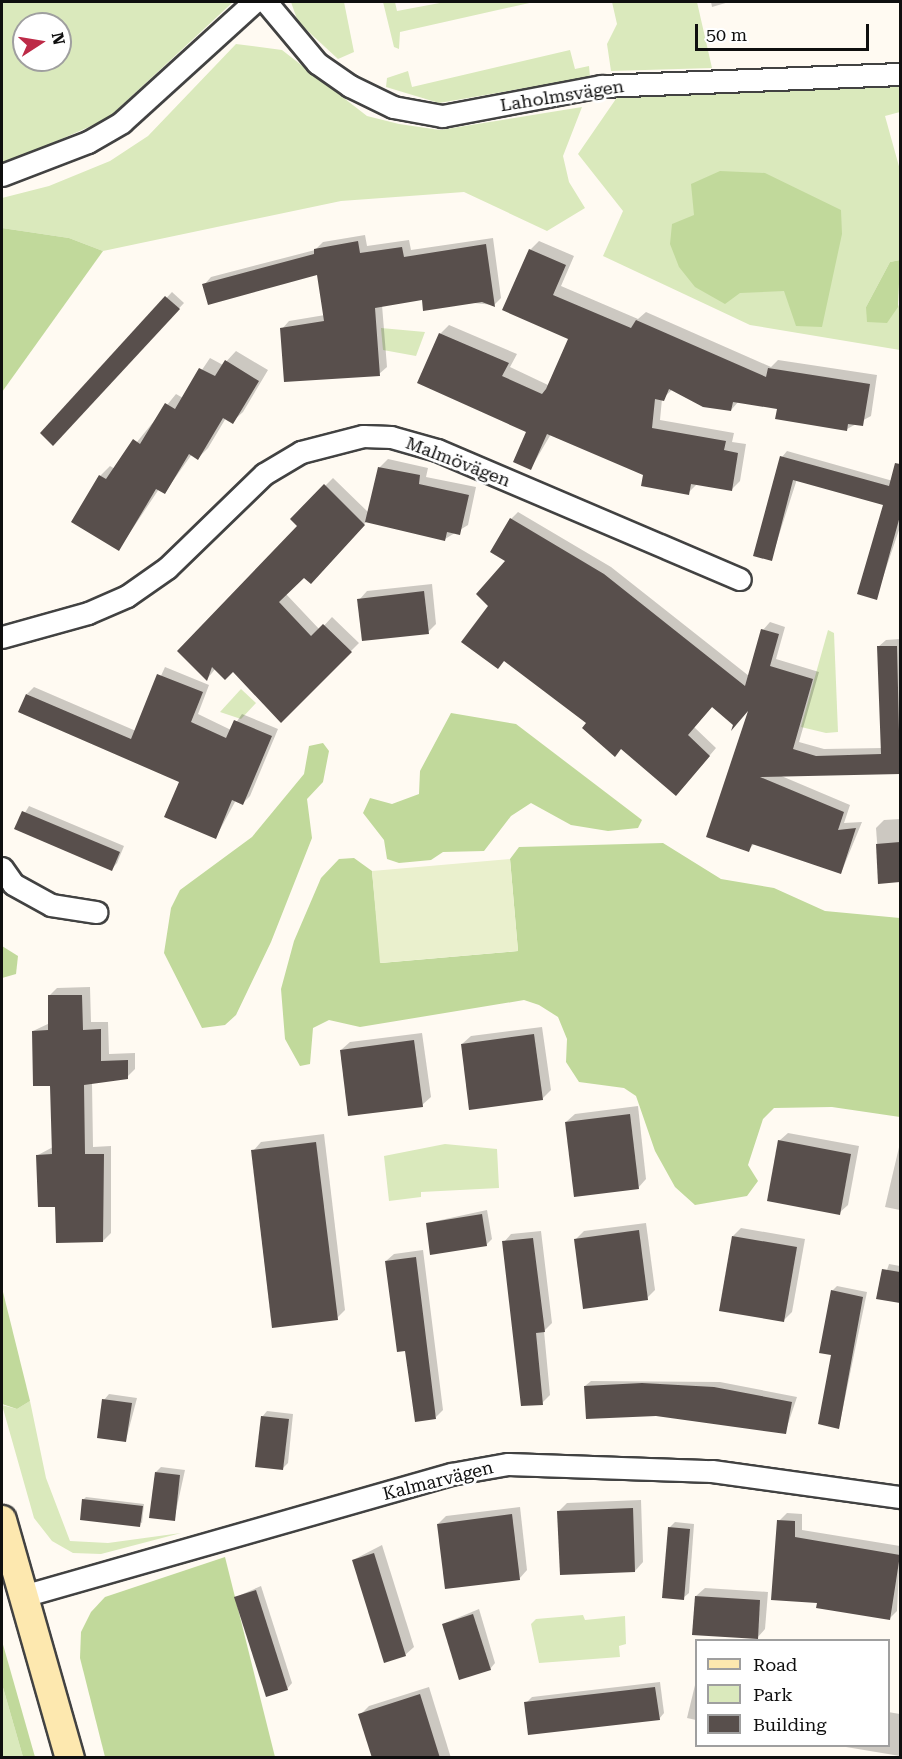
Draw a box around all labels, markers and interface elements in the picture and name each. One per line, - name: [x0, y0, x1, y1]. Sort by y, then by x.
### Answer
- north arrow: [12, 12, 72, 72]
- scale bar: [698, 12, 872, 50]
- text: 50 m: [706, 24, 747, 45]
- text: N: [48, 31, 69, 47]
- street label: Laholmsvägen: [498, 76, 626, 116]
- street label: Malmövägen: [403, 432, 513, 492]
- street label: Kalmarvägen: [380, 1457, 496, 1505]
- legend: [695, 1639, 890, 1747]
- text: Road: [753, 1654, 797, 1675]
- text: Park: [753, 1684, 793, 1705]
- text: Building: [753, 1714, 827, 1735]

